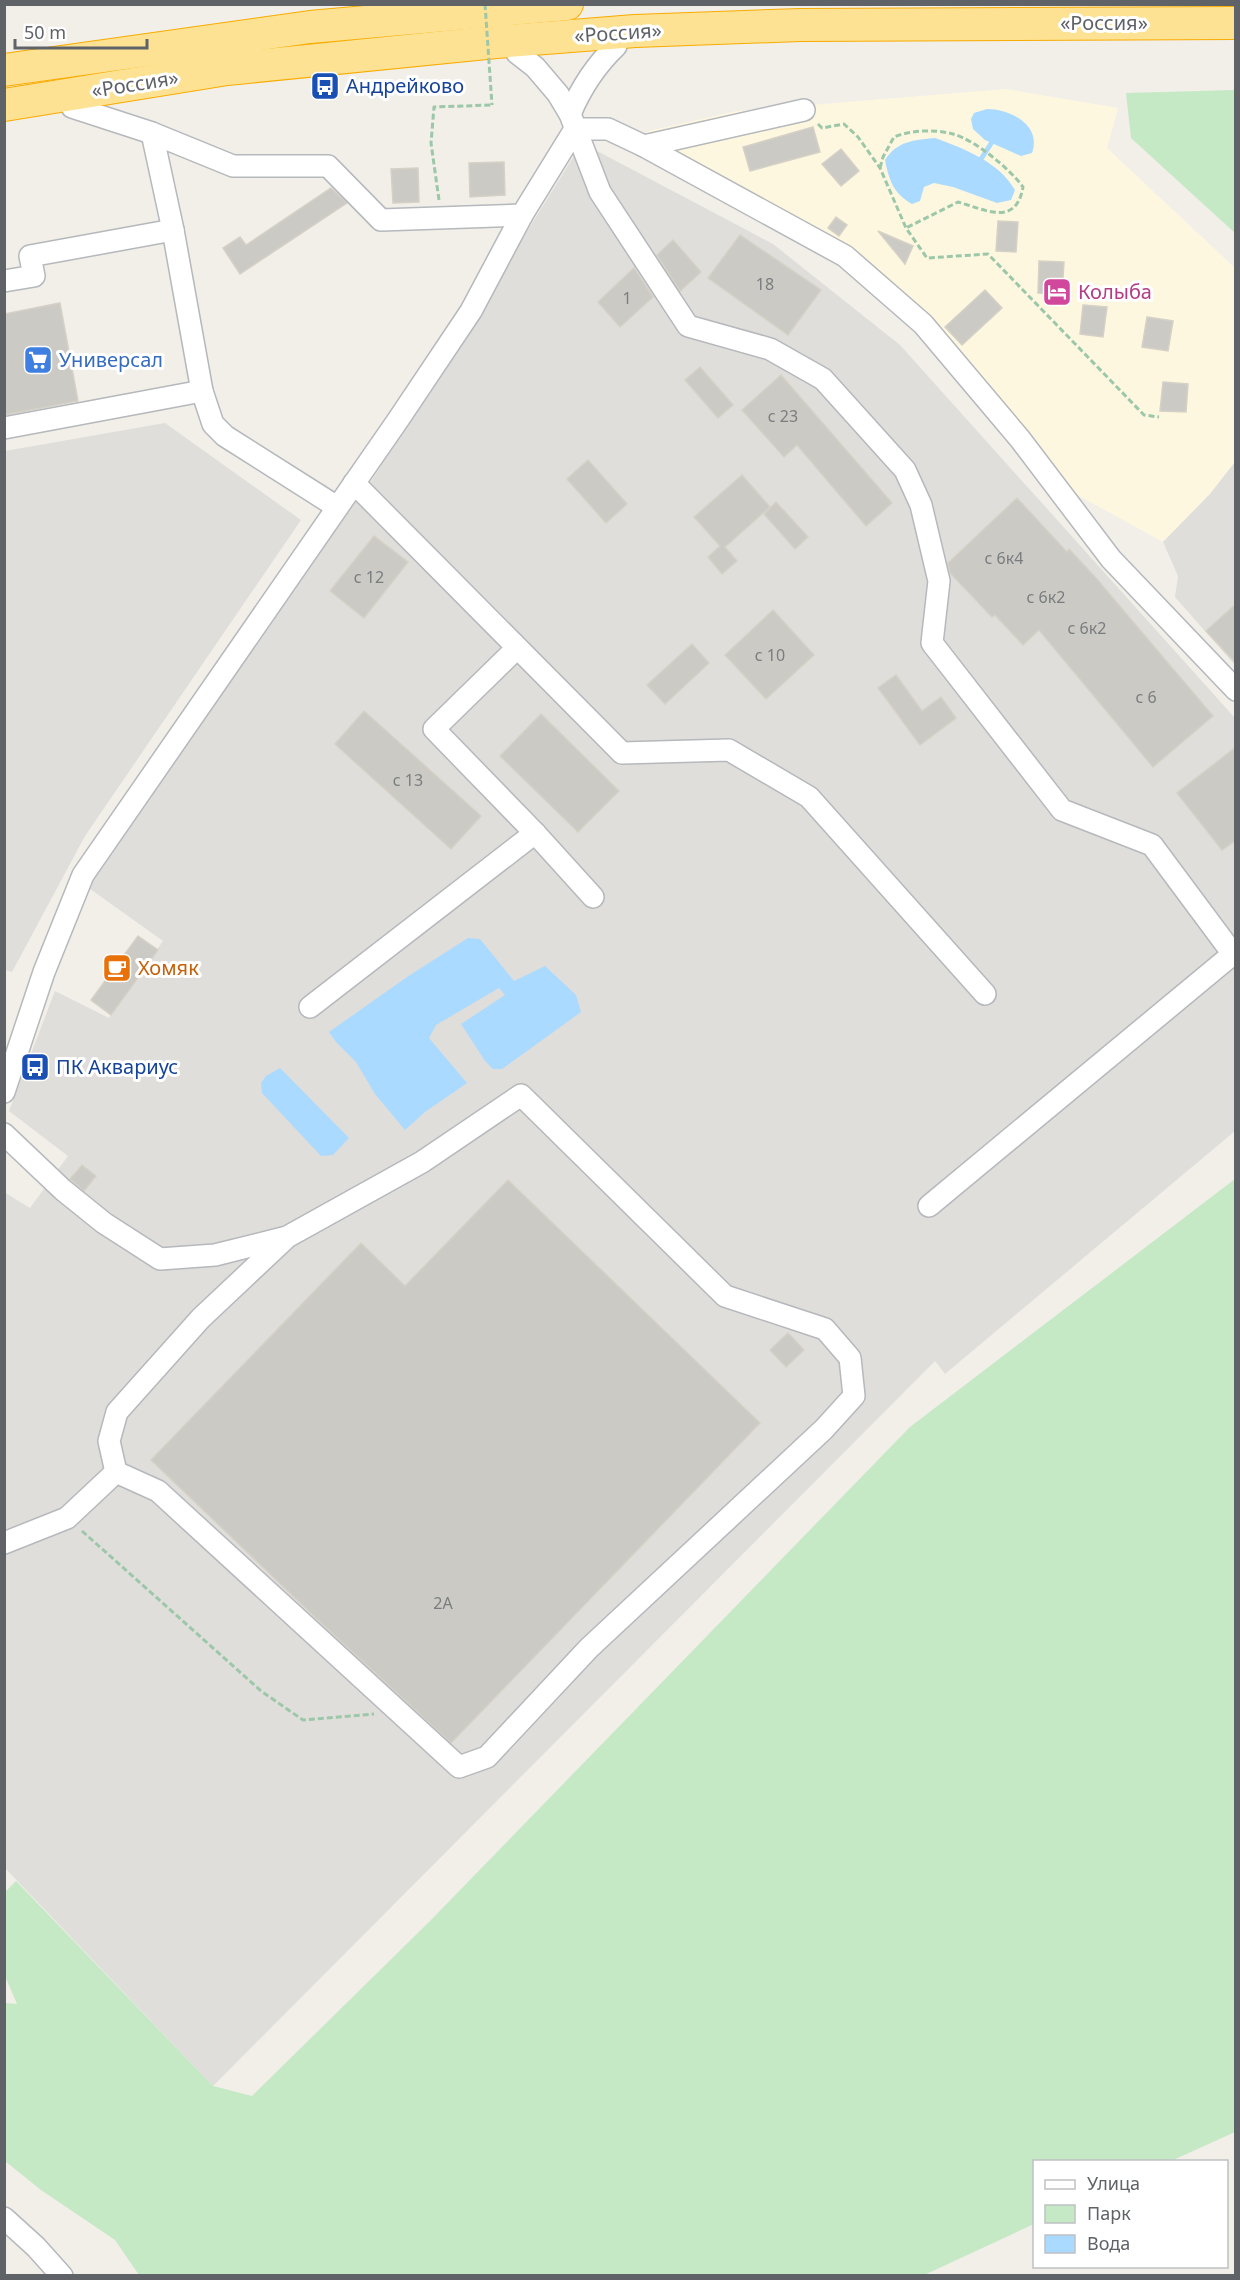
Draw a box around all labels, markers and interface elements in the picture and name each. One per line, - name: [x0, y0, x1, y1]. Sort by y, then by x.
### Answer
- street label: «Россия»: [1060, 9, 1148, 36]
- scale bar: [15, 12, 147, 50]
- street label: «Россия»: [573, 16, 663, 49]
- text: 50 m: [24, 20, 66, 44]
- street label: «Россия»: [90, 63, 180, 104]
- bus stop icon: Андрейково: [309, 70, 341, 102]
- place label: Андрейково: [346, 72, 464, 99]
- house number: 18: [756, 273, 774, 295]
- hotel icon: Колыба: [1041, 276, 1073, 308]
- place label: Колыба: [1078, 278, 1152, 305]
- house number: 1: [622, 287, 632, 309]
- supermarket icon: Универсал: [22, 344, 54, 376]
- place label: Универсал: [59, 346, 163, 373]
- house number: с 23: [768, 405, 798, 427]
- house number: с 6к4: [985, 547, 1023, 569]
- house number: с 12: [354, 566, 384, 588]
- house number: с 6к2: [1027, 586, 1065, 608]
- house number: с 6к2: [1068, 617, 1106, 639]
- house number: с 10: [755, 644, 785, 666]
- house number: с 6: [1135, 686, 1157, 708]
- house number: с 13: [393, 769, 423, 791]
- cafe icon: Хомяк: [101, 952, 133, 984]
- place label: Хомяк: [138, 954, 199, 981]
- bus stop icon: ПК Аквариус: [19, 1051, 51, 1083]
- place label: ПК Аквариус: [56, 1053, 178, 1080]
- house number: 2А: [433, 1592, 453, 1614]
- legend: [1033, 2160, 1228, 2268]
- text: Улица: [1087, 2171, 1140, 2195]
- text: Парк: [1087, 2201, 1131, 2225]
- text: Вода: [1087, 2231, 1130, 2255]

